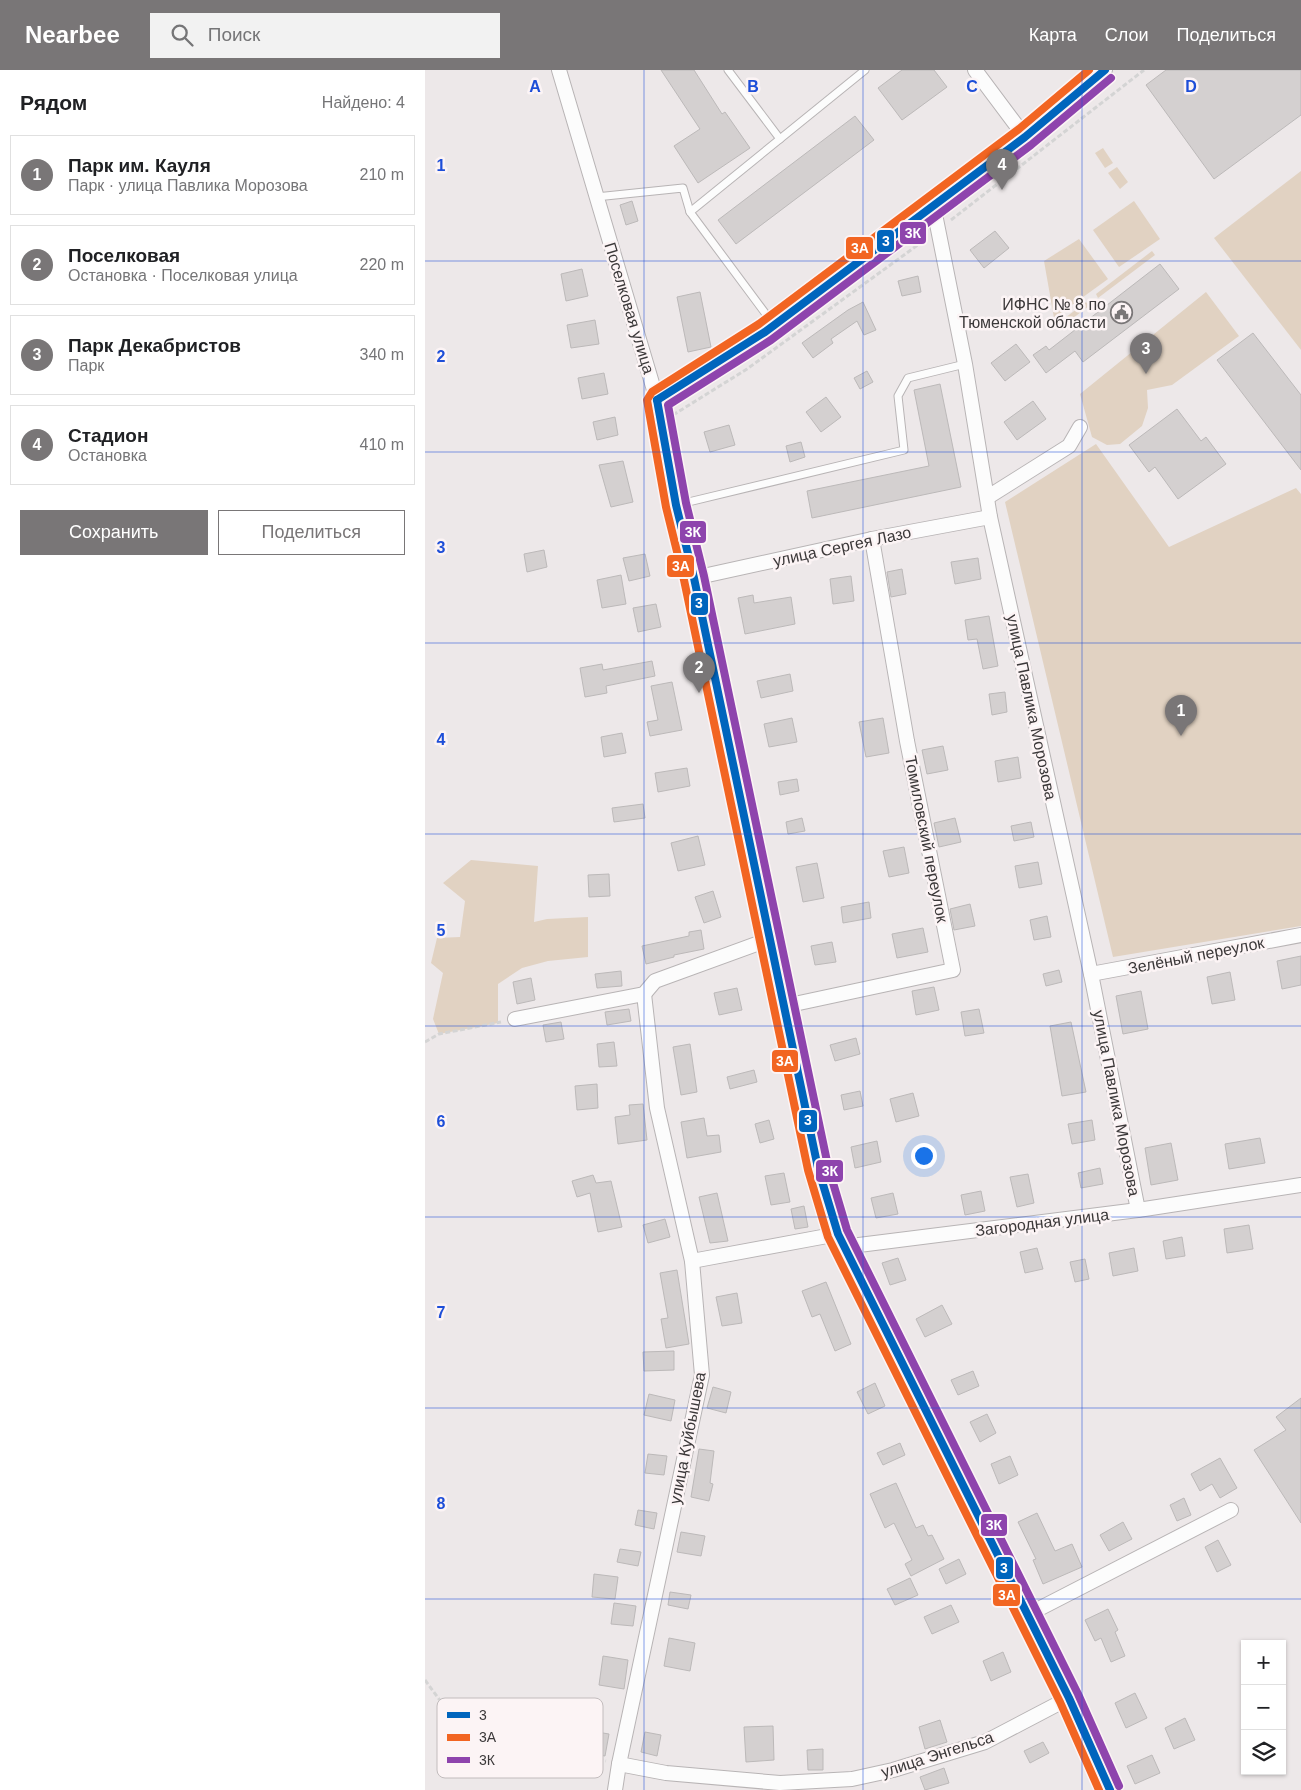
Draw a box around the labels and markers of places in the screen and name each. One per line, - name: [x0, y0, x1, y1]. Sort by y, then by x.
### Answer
- pin: 4: [986, 149, 1018, 190]
- place label: ИФНС № 8 по Тюменской области: [959, 296, 1106, 331]
- public building icon: ИФНС № 8 по Тюменской области: [1110, 301, 1134, 325]
- pin: 3: [1130, 333, 1162, 374]
- pin: 2: [683, 652, 715, 693]
- pin: 1: [1165, 695, 1197, 736]

